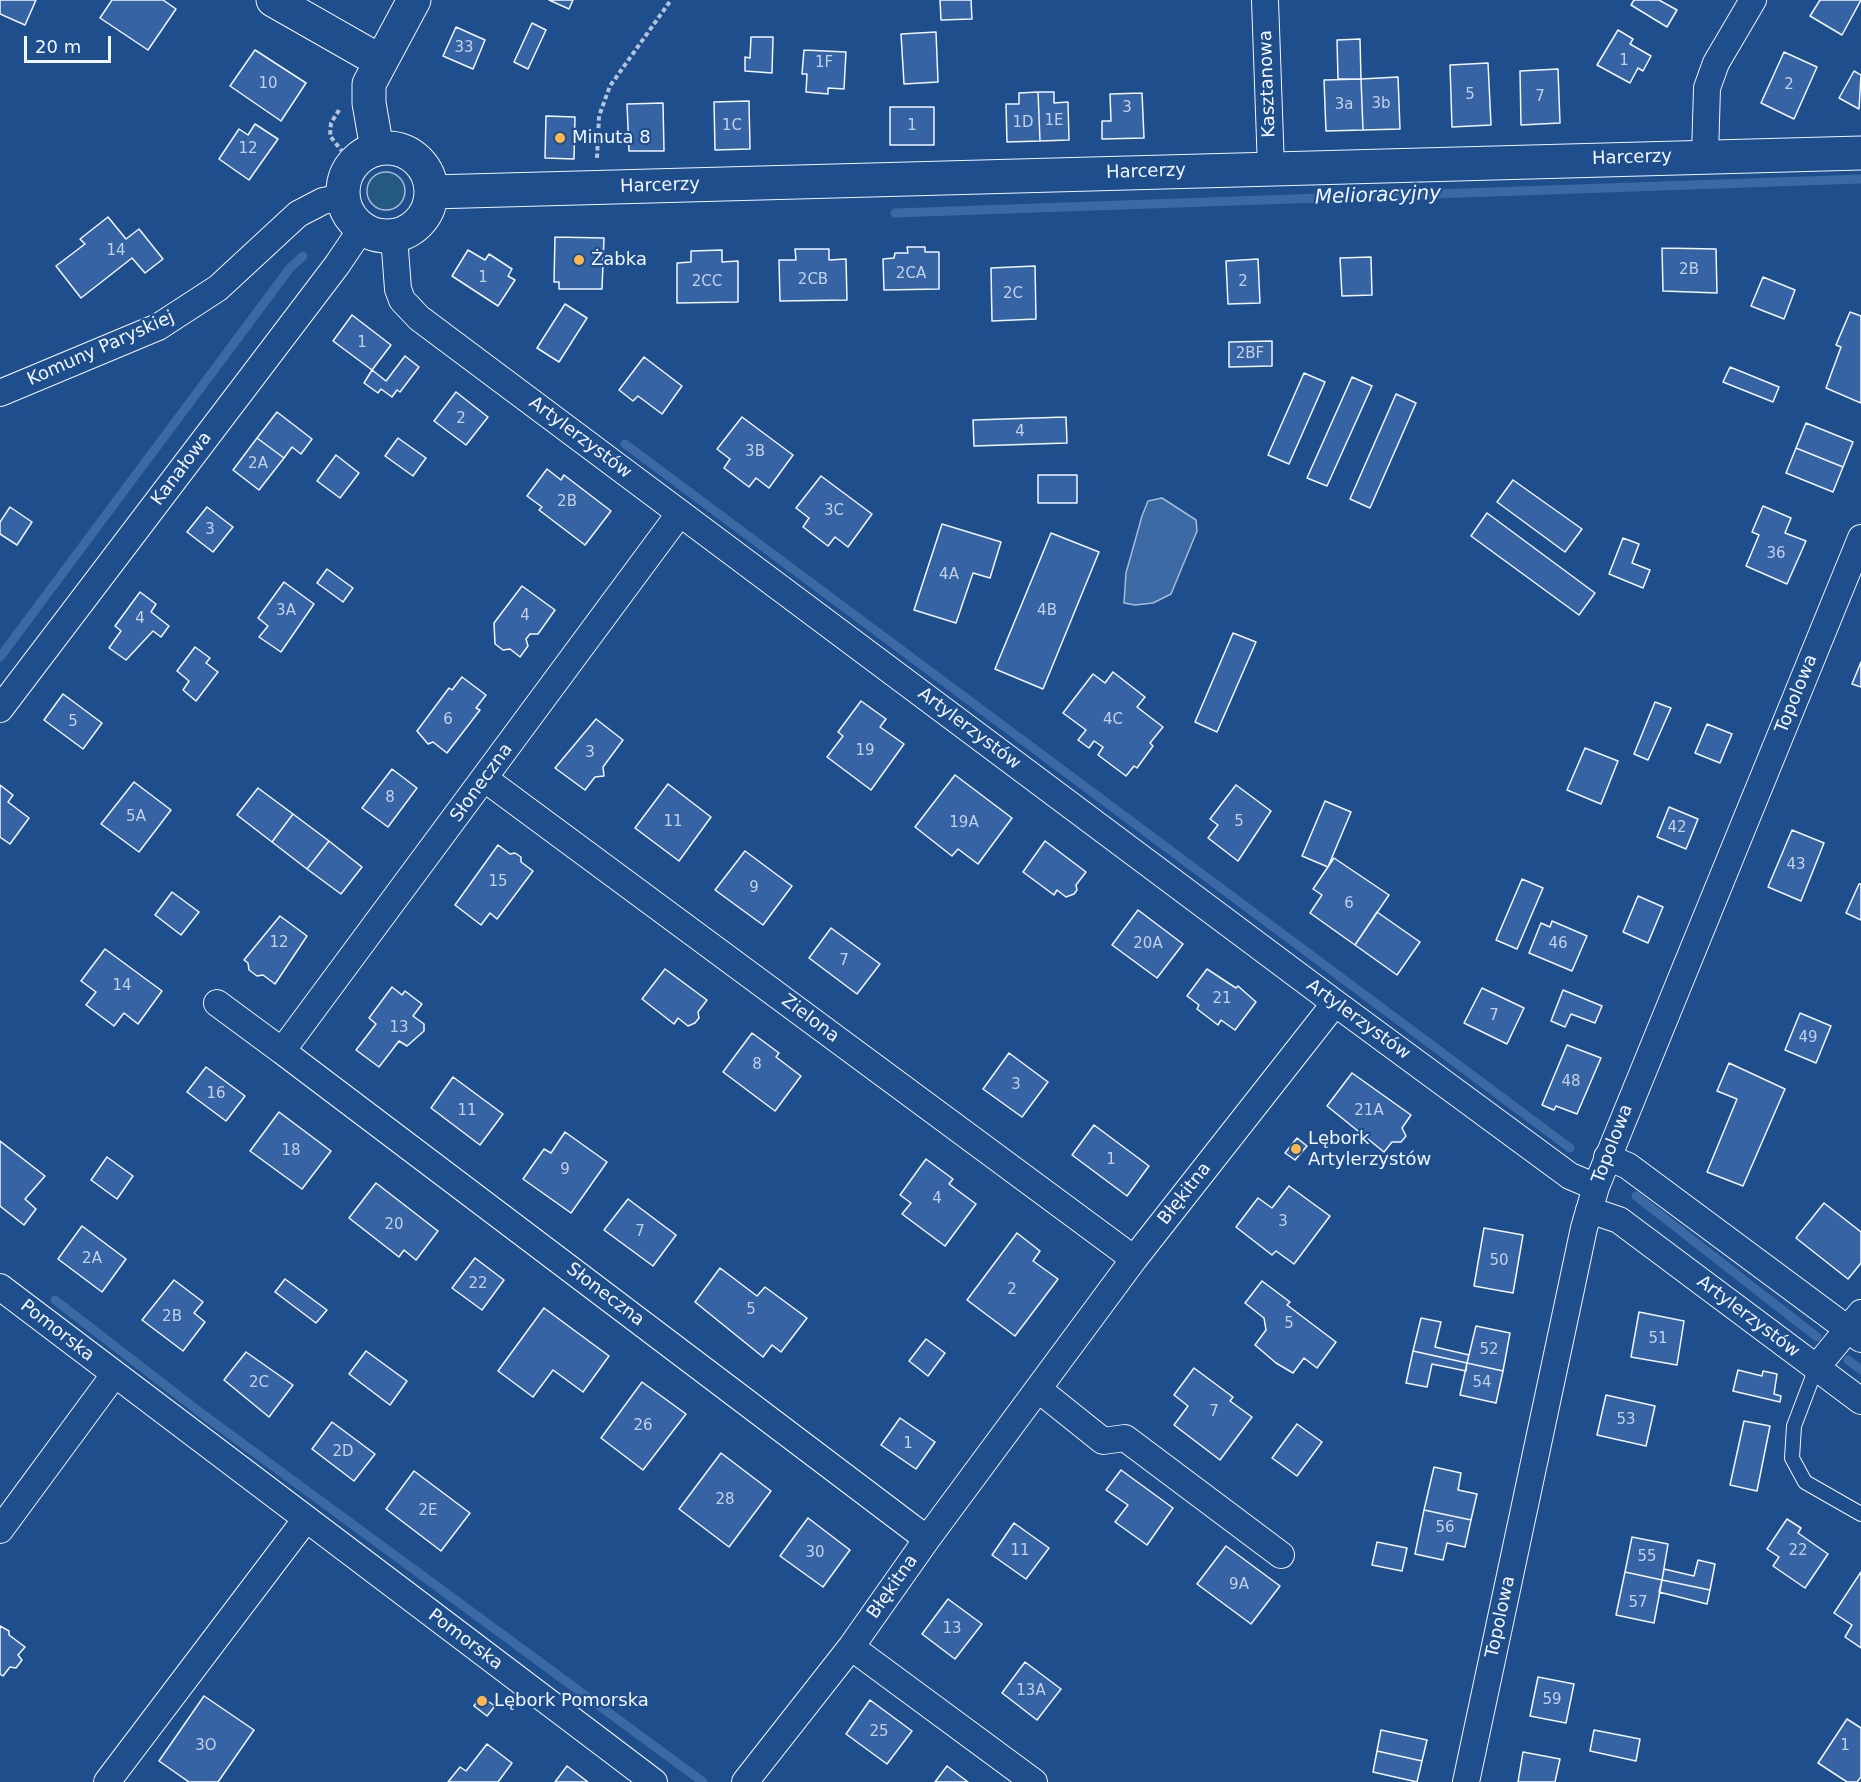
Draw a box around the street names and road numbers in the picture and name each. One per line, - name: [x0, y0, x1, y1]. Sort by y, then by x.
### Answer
- street label: Kasztanowa: [1255, 30, 1281, 138]
- street label: Harcerzy: [1592, 146, 1672, 170]
- street label: Harcerzy: [1106, 160, 1186, 184]
- street label: Harcerzy: [620, 174, 700, 198]
- street label: Komuny Paryskiej: [24, 307, 178, 391]
- street label: Artylerzystów: [524, 392, 636, 484]
- street label: Kanałowa: [147, 428, 217, 510]
- street label: Topolowa: [1771, 651, 1823, 737]
- street label: Artylerzystów: [913, 683, 1025, 775]
- street label: Słoneczna: [446, 740, 518, 826]
- street label: Artylerzystów: [1302, 975, 1414, 1065]
- street label: Zielona: [777, 990, 843, 1048]
- street label: Topolowa: [1588, 1101, 1638, 1187]
- street label: Błękitna: [1154, 1158, 1216, 1230]
- street label: Słoneczna: [562, 1259, 648, 1331]
- street label: Artylerzystów: [1692, 1271, 1804, 1363]
- street label: Pomorska: [16, 1295, 98, 1367]
- street label: Błękitna: [863, 1551, 923, 1623]
- street label: Topolowa: [1482, 1574, 1520, 1660]
- street label: Pomorska: [423, 1605, 507, 1675]

